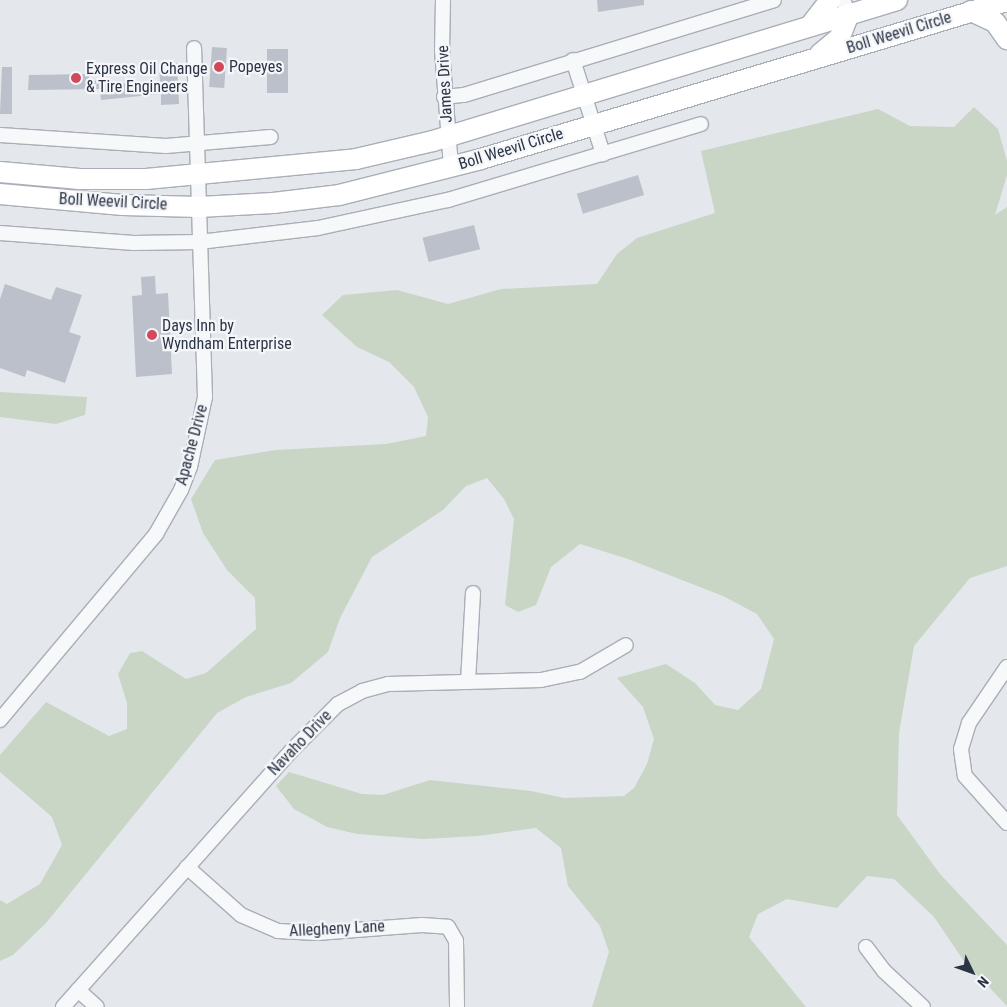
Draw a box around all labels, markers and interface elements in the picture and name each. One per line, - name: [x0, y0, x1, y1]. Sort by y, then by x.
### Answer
- street label: Boll Weevil Circle: [844, 8, 954, 58]
- street label: James Drive: [433, 45, 457, 123]
- place label: Popeyes: [229, 57, 282, 77]
- place label: Express Oil Change & Tire Engineers: [86, 59, 208, 97]
- marker: Popeyes: [213, 61, 225, 73]
- marker: Express Oil Change & Tire Engineers: [70, 72, 82, 84]
- street label: Boll Weevil Circle: [456, 124, 566, 174]
- street label: Boll Weevil Circle: [58, 190, 168, 214]
- place label: Days Inn by Wyndham Enterprise: [162, 316, 292, 354]
- marker: Days Inn by Wyndham Enterprise: [146, 329, 158, 341]
- street label: Apache Drive: [172, 402, 212, 488]
- street label: Navaho Drive: [264, 706, 336, 780]
- street label: Allegheny Lane: [289, 917, 385, 941]
- north arrow: [947, 947, 997, 997]
- text: N: [974, 973, 992, 991]

